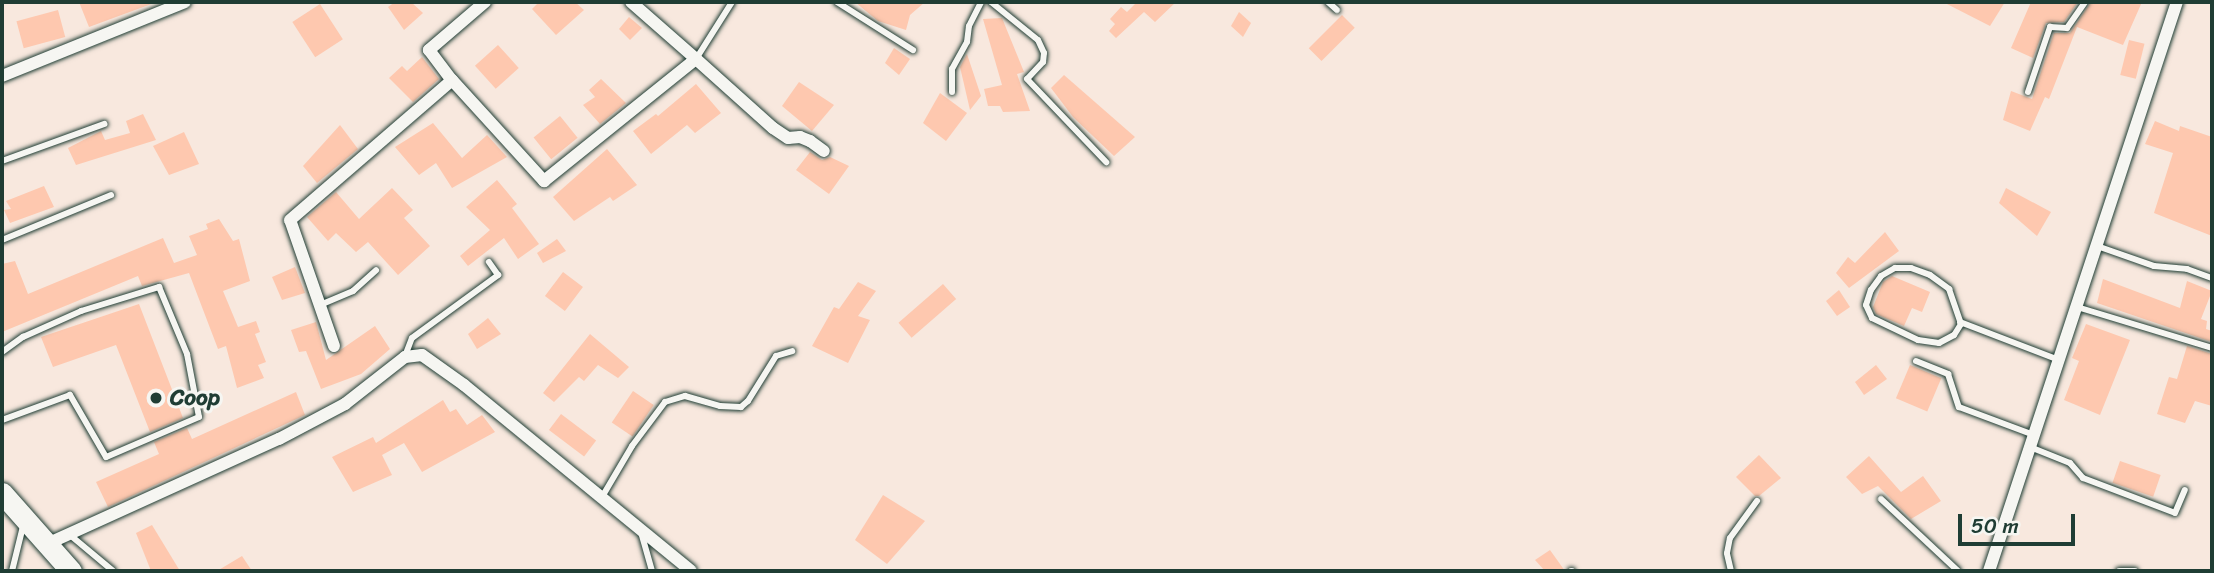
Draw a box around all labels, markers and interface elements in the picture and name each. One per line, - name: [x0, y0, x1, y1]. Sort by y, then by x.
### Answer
- place label: Coop: [170, 384, 220, 412]
- marker: Coop: [148, 390, 164, 406]
- scale bar: [1962, 500, 2079, 544]
- text: 50 m: [1971, 507, 2019, 545]

